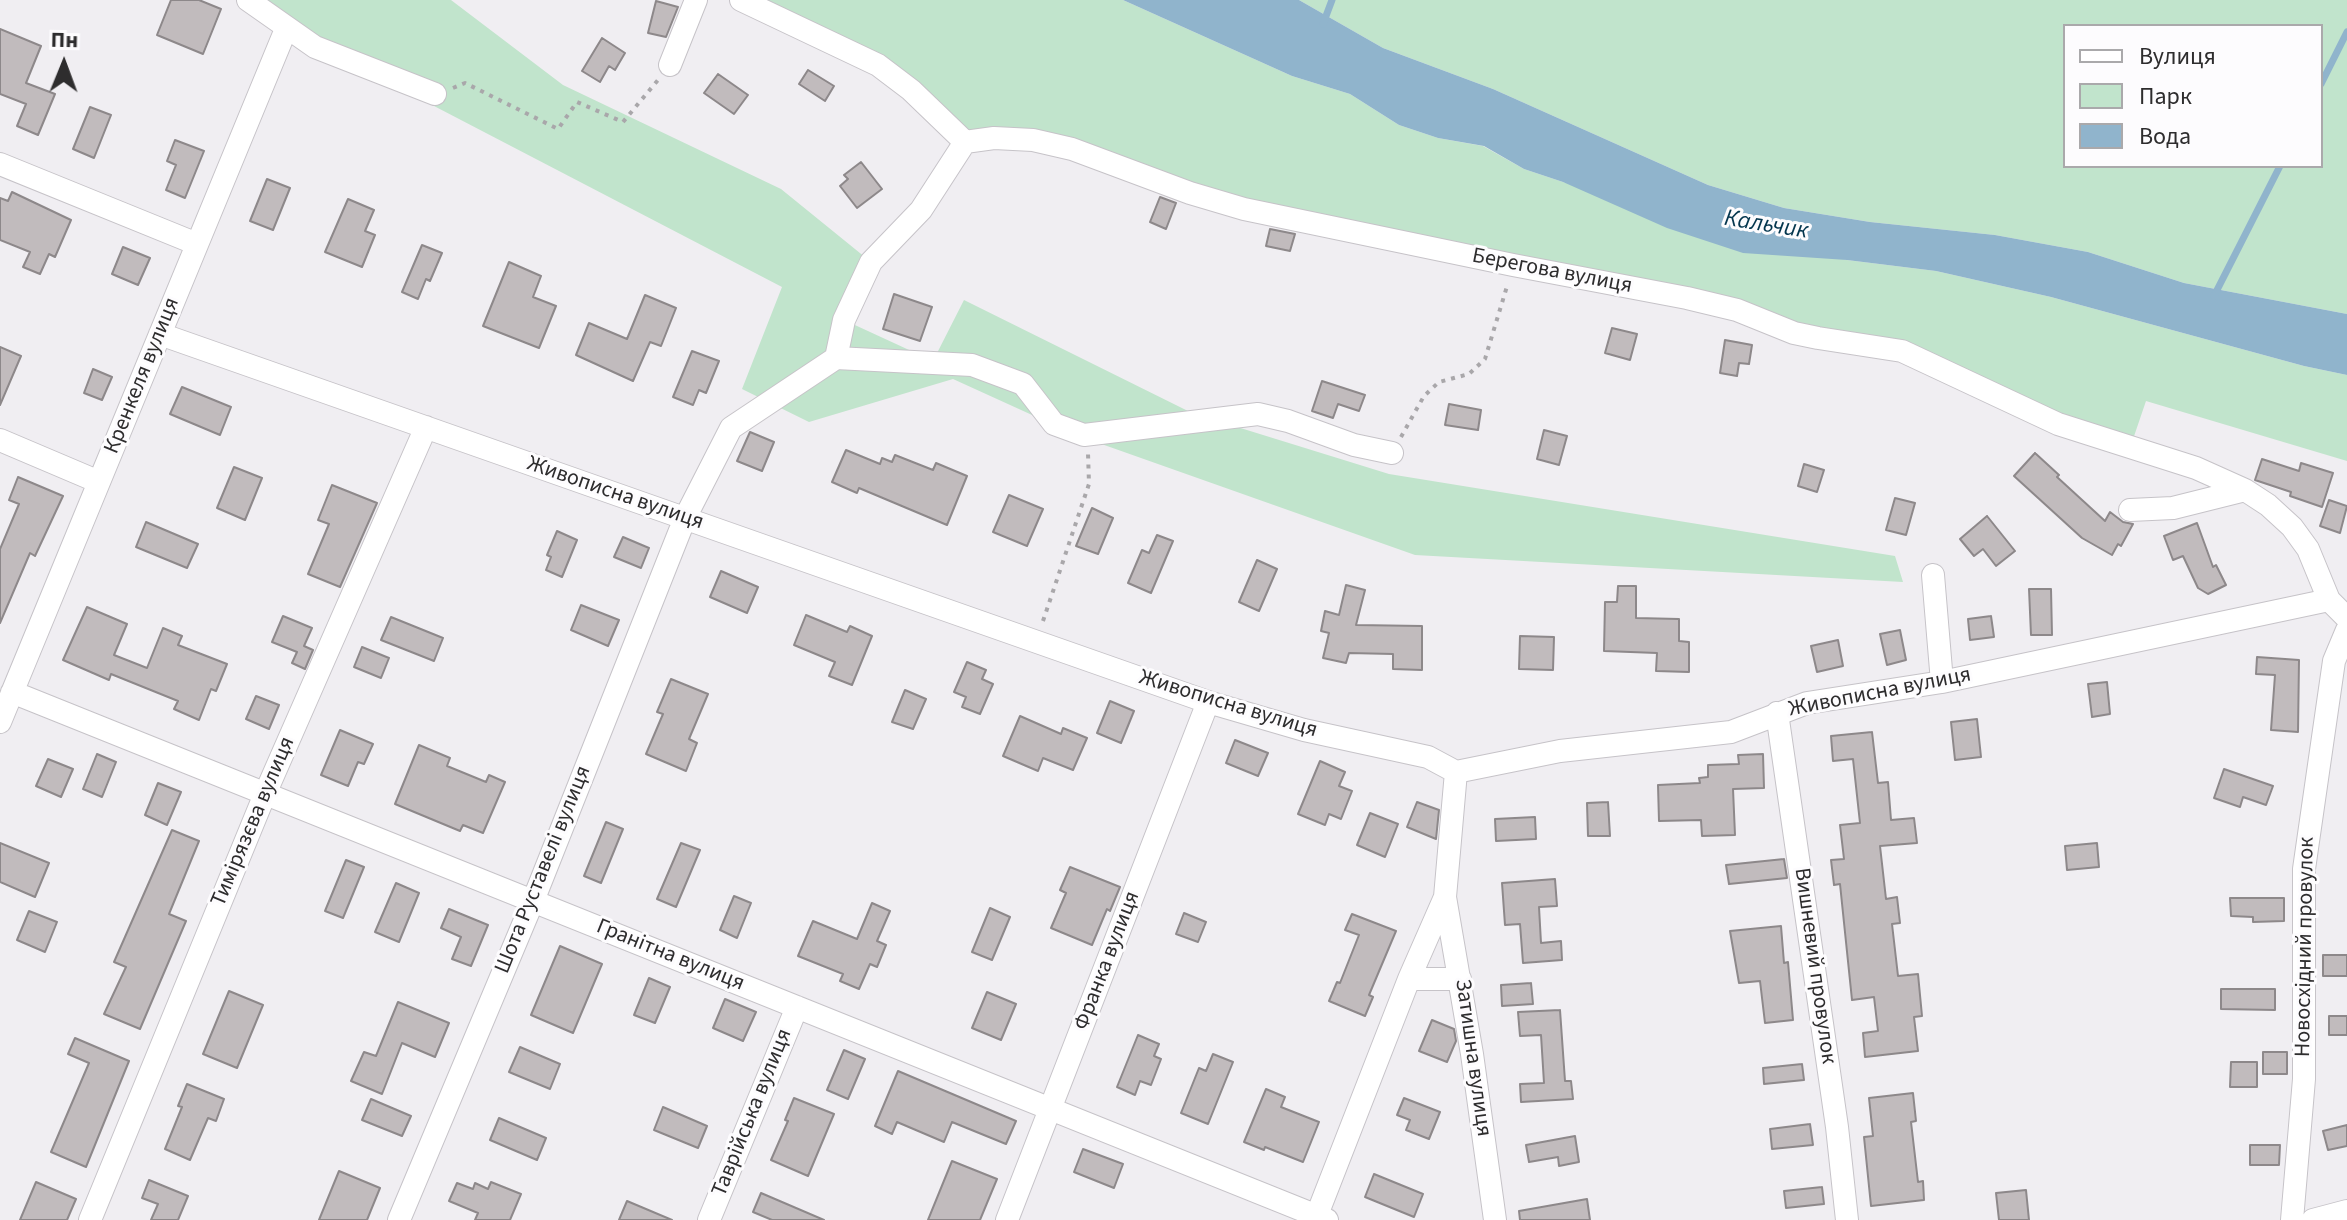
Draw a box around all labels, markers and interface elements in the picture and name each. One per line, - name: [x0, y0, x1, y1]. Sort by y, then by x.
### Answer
- north arrow: [24, 24, 104, 104]
- text: Пн: [50, 24, 78, 56]
- legend: [2063, 24, 2323, 168]
- text: Вулиця: [2139, 39, 2216, 74]
- text: Парк: [2139, 79, 2192, 114]
- text: Вода: [2139, 119, 2191, 154]
- water label: Кальчик: [1722, 205, 1810, 247]
- street label: Берегова вулиця: [1470, 244, 1634, 300]
- street label: Кренкеля вулиця: [100, 294, 186, 458]
- street label: Живописна вулиця: [523, 451, 707, 537]
- street label: Живописна вулиця: [1787, 662, 1973, 724]
- street label: Живописна вулиця: [1136, 665, 1320, 745]
- street label: Тимірязєва вулиця: [206, 733, 302, 911]
- street label: Шота Руставелі вулиця: [490, 762, 598, 978]
- street label: Новосхідний провулок: [2291, 837, 2321, 1057]
- street label: Вишневий провулок: [1787, 866, 1841, 1066]
- street label: Франка вулиця: [1069, 888, 1147, 1034]
- street label: Гранітна вулиця: [592, 914, 748, 998]
- street label: Затишна вулиця: [1448, 978, 1496, 1138]
- street label: Таврійська вулиця: [707, 1025, 799, 1201]

